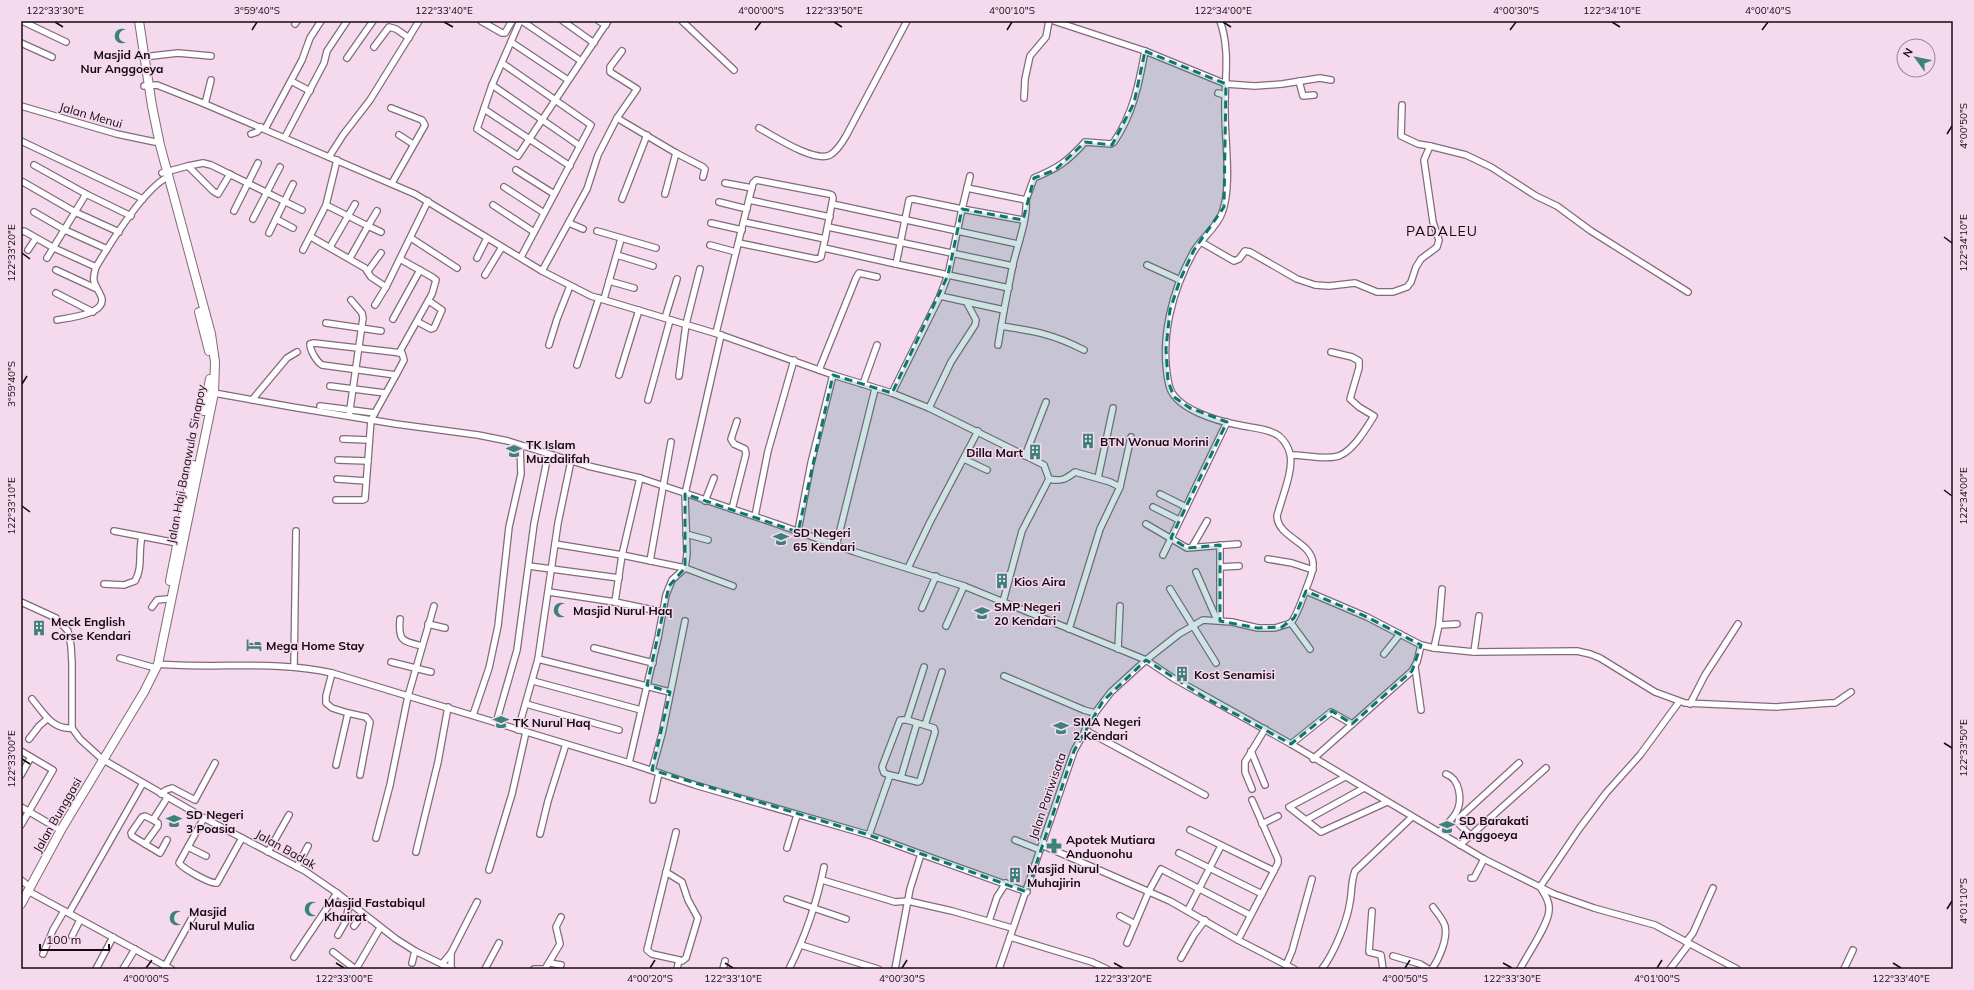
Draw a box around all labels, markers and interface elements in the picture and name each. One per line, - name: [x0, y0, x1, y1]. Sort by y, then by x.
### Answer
- text: 122°33'30"E: [26, 4, 84, 17]
- text: 3°59'40"S: [234, 4, 280, 17]
- text: 122°33'40"E: [415, 4, 473, 17]
- text: 4°00'00"S: [738, 4, 784, 17]
- text: 122°33'50"E: [805, 4, 863, 17]
- text: 4°00'10"S: [989, 4, 1035, 17]
- text: 122°34'00"E: [1194, 4, 1252, 17]
- text: 4°00'30"S: [1493, 4, 1539, 17]
- text: 122°34'10"E: [1583, 4, 1641, 17]
- text: 4°00'40"S: [1745, 4, 1791, 17]
- mosque icon: Masjid An Nur Anggoeya: [113, 27, 131, 45]
- north arrow: [1896, 38, 1936, 78]
- text: N: [1899, 45, 1916, 60]
- place label: Masjid An Nur Anggoeya: [81, 47, 163, 76]
- street label: Jalan Menui: [58, 99, 124, 131]
- text: 4°00'50"S: [1957, 103, 1970, 149]
- text: 122°34'10"E: [1957, 214, 1970, 272]
- district label: PADALEU: [1406, 222, 1478, 240]
- text: 122°33'20"E: [5, 224, 18, 282]
- text: 3°59'40"S: [5, 361, 18, 407]
- street label: Jalan Haji Banawula Sinapoy: [163, 383, 209, 545]
- building icon: BTN Wonua Morini: [1079, 432, 1097, 450]
- place label: BTN Wonua Morini: [1100, 434, 1209, 449]
- place label: TK Islam Muzdalifah: [526, 437, 590, 466]
- school or university icon: TK Islam Muzdalifah: [505, 442, 523, 460]
- building icon: Dilla Mart: [1026, 443, 1044, 461]
- place label: Dilla Mart: [966, 445, 1023, 460]
- text: 122°34'00"E: [1957, 467, 1970, 525]
- text: 122°33'10"E: [5, 477, 18, 535]
- place label: SD Negeri 65 Kendari: [793, 525, 855, 554]
- school or university icon: SD Negeri 65 Kendari: [772, 530, 790, 548]
- building icon: Kios Aira: [993, 572, 1011, 590]
- place label: Kios Aira: [1014, 574, 1066, 589]
- place label: SMP Negeri 20 Kendari: [994, 599, 1061, 628]
- mosque icon: Masjid Nurul Haq: [552, 601, 570, 619]
- place label: Masjid Nurul Haq: [573, 603, 673, 618]
- school or university icon: SMP Negeri 20 Kendari: [973, 604, 991, 622]
- place label: Meck English Corse Kendari: [51, 614, 131, 643]
- building icon: Meck English Corse Kendari: [30, 619, 48, 637]
- hotel icon: Mega Home Stay: [245, 636, 263, 654]
- place label: Mega Home Stay: [266, 638, 365, 653]
- building icon: Kost Senamisi: [1173, 665, 1191, 683]
- place label: Kost Senamisi: [1194, 667, 1275, 682]
- school or university icon: TK Nurul Haq: [492, 713, 510, 731]
- place label: SMA Negeri 2 Kendari: [1073, 714, 1141, 743]
- place label: TK Nurul Haq: [513, 715, 590, 730]
- school or university icon: SMA Negeri 2 Kendari: [1052, 719, 1070, 737]
- text: 122°33'50"E: [1957, 719, 1970, 777]
- text: 122°33'00"E: [5, 730, 18, 788]
- street label: Jalan Pariwisata: [1025, 750, 1069, 842]
- street label: Jalan Bunggasi: [30, 775, 85, 855]
- place label: SD Negeri 3 Poasia: [186, 807, 244, 836]
- school or university icon: SD Negeri 3 Poasia: [165, 812, 183, 830]
- place label: SD Barakati Anggoeya: [1459, 813, 1529, 842]
- school or university icon: SD Barakati Anggoeya: [1438, 818, 1456, 836]
- street label: Jalan Badak: [253, 826, 320, 872]
- place label: Apotek Mutiara Anduonohu: [1066, 832, 1155, 861]
- pharmacy icon: Apotek Mutiara Anduonohu: [1045, 837, 1063, 855]
- place label: Masjid Nurul Muhajirin: [1027, 861, 1099, 890]
- building icon: Masjid Nurul Muhajirin: [1006, 866, 1024, 884]
- text: 4°01'10"S: [1957, 878, 1970, 924]
- place label: Masjid Fastabiqul Khairat: [324, 895, 425, 924]
- mosque icon: Masjid Fastabiqul Khairat: [303, 900, 321, 918]
- place label: Masjid Nurul Mulia: [189, 904, 255, 933]
- mosque icon: Masjid Nurul Mulia: [168, 909, 186, 927]
- scale bar: [40, 926, 109, 952]
- text: 100 m: [46, 932, 81, 947]
- text: 4°00'00"S: [123, 972, 169, 985]
- text: 122°33'00"E: [315, 972, 373, 985]
- text: 4°00'20"S: [627, 972, 673, 985]
- text: 122°33'10"E: [704, 972, 762, 985]
- text: 4°00'30"S: [879, 972, 925, 985]
- text: 122°33'20"E: [1094, 972, 1152, 985]
- text: 4°00'50"S: [1382, 972, 1428, 985]
- text: 122°33'30"E: [1483, 972, 1541, 985]
- text: 4°01'00"S: [1634, 972, 1680, 985]
- text: 122°33'40"E: [1872, 972, 1930, 985]

